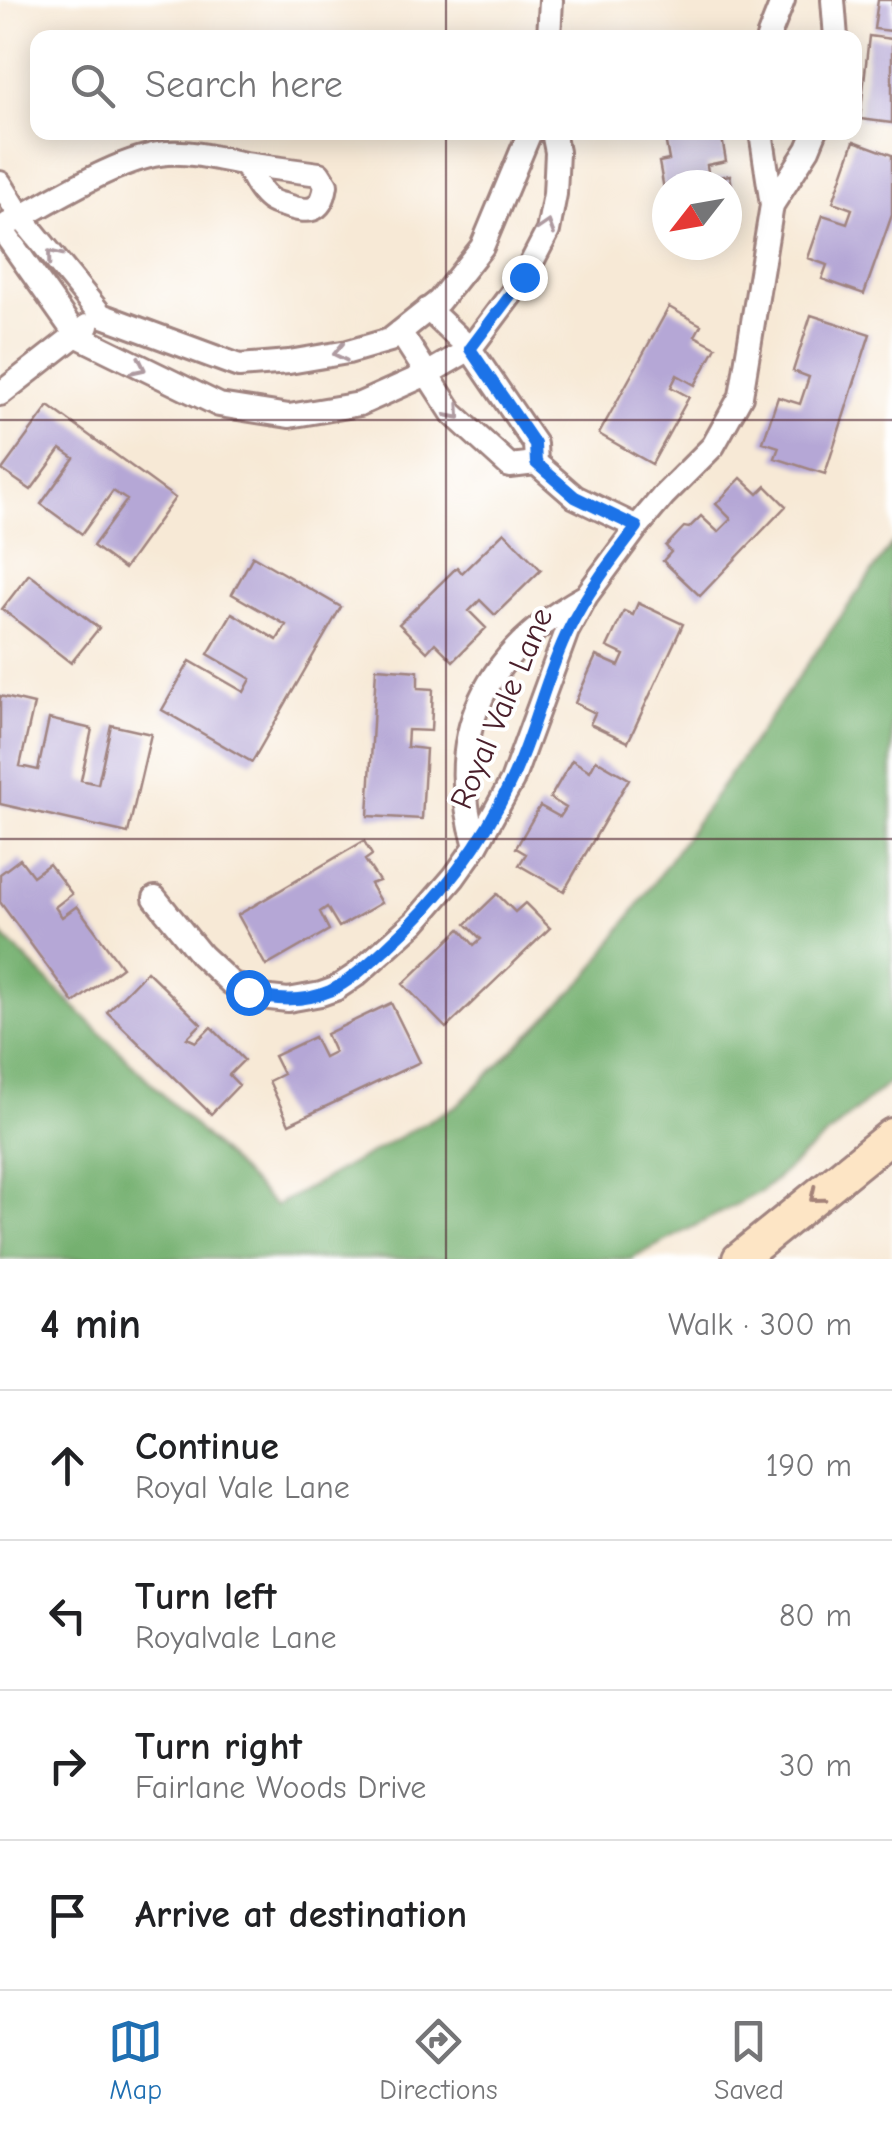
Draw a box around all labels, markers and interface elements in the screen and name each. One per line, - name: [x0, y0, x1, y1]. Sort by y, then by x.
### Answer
- search box: [30, 30, 862, 140]
- icon: search: [65, 58, 120, 113]
- text: Search here: [145, 63, 343, 107]
- north arrow: [652, 170, 742, 260]
- one-way arrow: [535, 220, 556, 237]
- one-way arrow: [47, 249, 65, 267]
- route end: [502, 255, 548, 301]
- one-way arrow: [332, 341, 349, 362]
- one-way arrow: [129, 354, 147, 374]
- one-way arrow: [443, 401, 461, 419]
- street label: Royal Vale Lane: [442, 602, 560, 814]
- route start: [226, 970, 272, 1016]
- one-way arrow: [810, 1184, 828, 1202]
- text: 4 min: [40, 1300, 141, 1349]
- text: Walk · 300 m: [668, 1306, 852, 1343]
- text: Continue: [135, 1425, 279, 1469]
- icon: ahead: [40, 1438, 95, 1493]
- text: 190 m: [766, 1447, 852, 1484]
- text: Royal Vale Lane: [135, 1469, 350, 1506]
- text: Turn left: [135, 1575, 276, 1619]
- icon: left: [40, 1588, 95, 1643]
- text: 80 m: [779, 1597, 852, 1634]
- text: Royalvale Lane: [135, 1619, 336, 1656]
- text: Turn right: [135, 1725, 302, 1769]
- icon: right: [40, 1738, 95, 1793]
- text: 30 m: [779, 1747, 852, 1784]
- text: Fairlane Woods Drive: [135, 1769, 426, 1806]
- icon: arrive: [40, 1888, 95, 1943]
- text: Arrive at destination: [135, 1893, 467, 1937]
- tab: Map: [108, 2014, 163, 2106]
- tab: Directions: [379, 2014, 498, 2106]
- tab: Saved: [714, 2014, 784, 2106]

